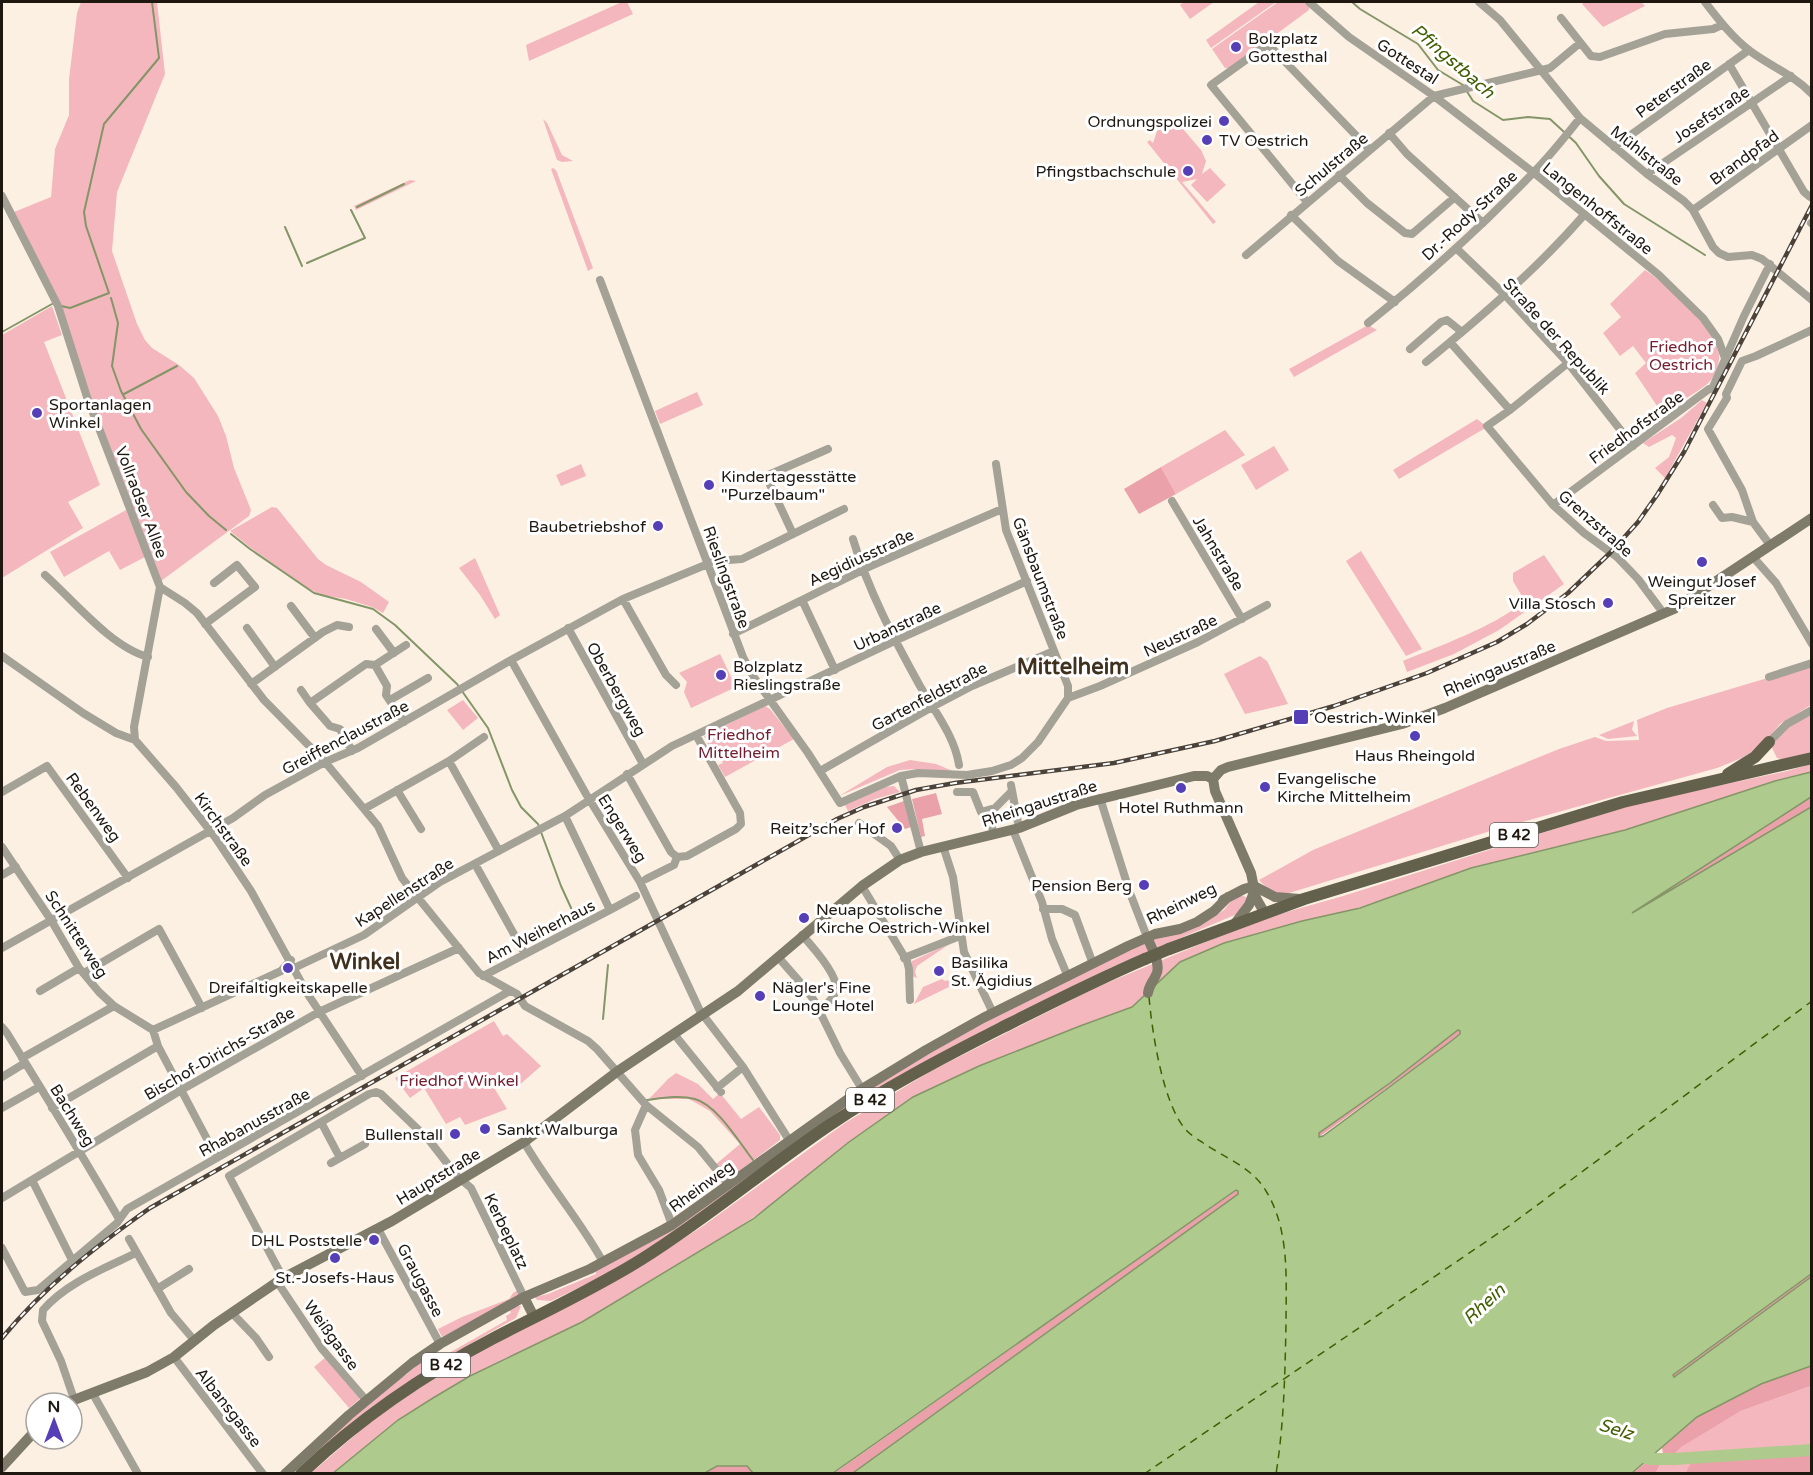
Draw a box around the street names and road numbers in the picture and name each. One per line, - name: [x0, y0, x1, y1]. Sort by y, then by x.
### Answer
- street label: Gottestal: [1373, 34, 1442, 89]
- street label: Peterstraße: [1632, 55, 1715, 123]
- street label: Josefstraße: [1670, 82, 1753, 148]
- street label: Mühlstraße: [1606, 121, 1687, 190]
- street label: Brandpfad: [1706, 126, 1783, 190]
- street label: Schulstraße: [1291, 128, 1372, 201]
- street label: Langenhoffstraße: [1538, 158, 1657, 259]
- street label: Dr.-Rody-Straße: [1418, 166, 1522, 265]
- street label: Straße der Republik: [1499, 274, 1614, 399]
- street label: Friedhofstraße: [1586, 387, 1688, 469]
- street label: Vollradser Allee: [111, 444, 172, 561]
- street label: Grenzstraße: [1554, 486, 1637, 562]
- street label: Jahnstraße: [1188, 513, 1248, 594]
- street label: Gänsbaumstraße: [1008, 514, 1073, 642]
- street label: Rieslingstraße: [698, 523, 754, 631]
- street label: Aegidiusstraße: [806, 525, 917, 591]
- street label: Urbanstraße: [850, 598, 944, 656]
- street label: Neustraße: [1140, 610, 1220, 662]
- street label: Rheingaustraße: [1440, 636, 1559, 702]
- street label: Oberbergweg: [582, 639, 650, 740]
- street label: Gartenfeldstraße: [868, 658, 991, 736]
- street label: Greiffenclaustraße: [279, 696, 412, 780]
- street label: Rebenweg: [61, 769, 125, 846]
- street label: Rheingaustraße: [979, 776, 1100, 832]
- street label: Kirchstraße: [190, 789, 257, 870]
- street label: Engerweg: [593, 791, 651, 866]
- road number: B 42: [1490, 823, 1538, 847]
- street label: Kapellenstraße: [352, 854, 457, 932]
- street label: Rheinweg: [1143, 878, 1220, 929]
- street label: Schnitterweg: [40, 887, 112, 982]
- street label: Am Weiherhaus: [482, 896, 599, 968]
- street label: Bischof-Dirichs-Straße: [141, 1003, 298, 1105]
- street label: Bachweg: [45, 1081, 99, 1150]
- street label: Rhabanusstraße: [195, 1084, 314, 1162]
- road number: B 42: [846, 1088, 894, 1112]
- street label: Hauptstraße: [393, 1144, 484, 1210]
- street label: Rheinweg: [665, 1157, 738, 1217]
- street label: Kerbeplatz: [479, 1190, 533, 1273]
- street label: Graugasse: [392, 1240, 448, 1321]
- street label: Weißgasse: [299, 1297, 363, 1375]
- road number: B 42: [422, 1353, 470, 1377]
- street label: Albansgasse: [191, 1364, 266, 1452]

